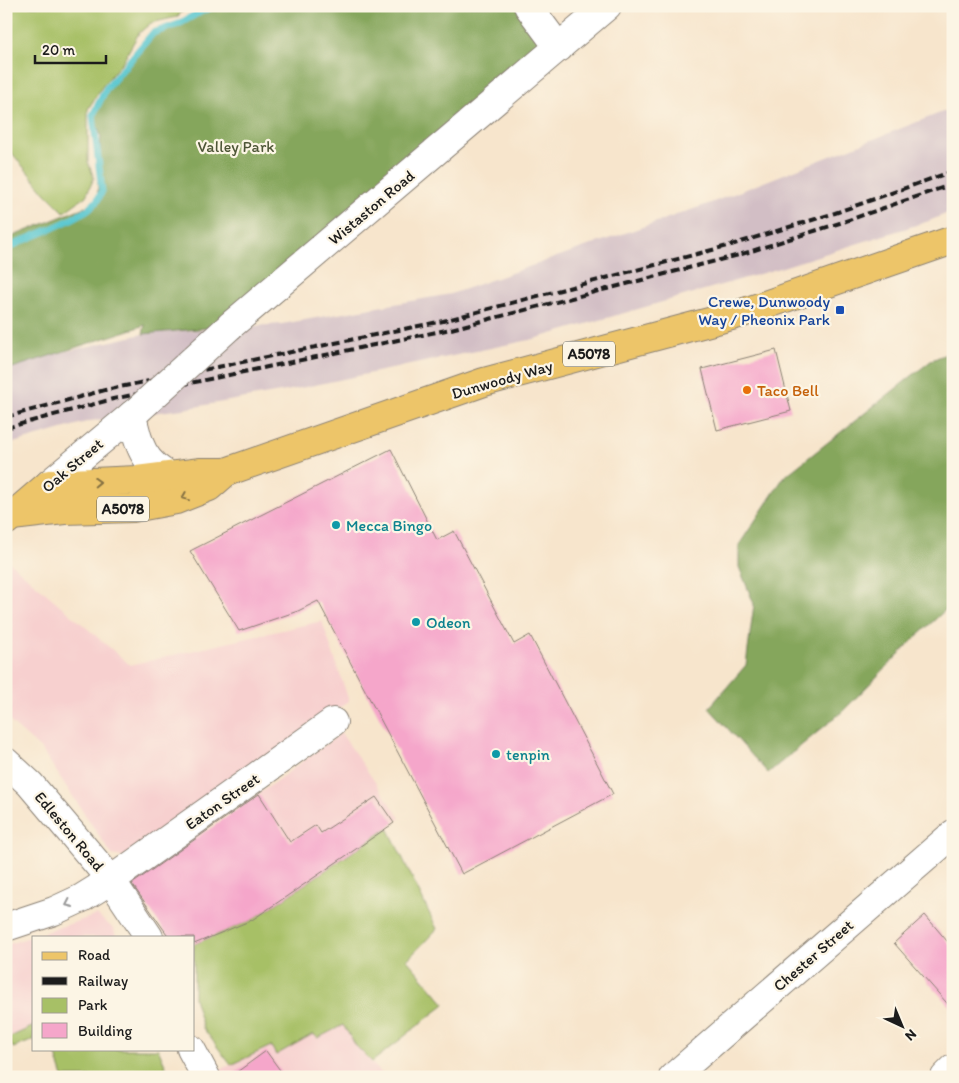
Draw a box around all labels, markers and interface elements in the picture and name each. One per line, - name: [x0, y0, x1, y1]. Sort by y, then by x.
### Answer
- scale bar: [35, 32, 106, 64]
- text: 20 m: [42, 41, 76, 59]
- park label: Valley Park: [198, 137, 274, 156]
- street label: Wistaston Road: [324, 166, 418, 249]
- place label: Crewe, Dunwoody Way / Pheonix Park: [698, 292, 830, 329]
- marker: Crewe, Dunwoody Way / Pheonix Park: [834, 304, 846, 316]
- road number: A5078: [563, 342, 615, 366]
- street label: Dunwoody Way: [449, 356, 555, 403]
- place label: Taco Bell: [757, 381, 819, 400]
- marker: Taco Bell: [741, 384, 753, 396]
- street label: Oak Street: [38, 434, 107, 497]
- one-way arrow: [94, 476, 102, 487]
- one-way arrow: [181, 491, 189, 501]
- road number: A5078: [97, 496, 149, 522]
- place label: Mecca Bingo: [346, 516, 432, 535]
- marker: Mecca Bingo: [330, 519, 342, 531]
- place label: Odeon: [426, 613, 471, 632]
- marker: Odeon: [410, 616, 422, 628]
- place label: tenpin: [506, 745, 550, 764]
- marker: tenpin: [490, 748, 502, 760]
- street label: Eaton Street: [182, 769, 263, 834]
- street label: Edleston Road: [31, 788, 109, 875]
- one-way arrow: [65, 898, 74, 909]
- street label: Chester Street: [769, 915, 857, 995]
- legend: [32, 936, 195, 1050]
- text: Road: [78, 946, 111, 964]
- text: Railway: [78, 972, 128, 990]
- text: Park: [78, 996, 108, 1014]
- north arrow: [876, 1000, 926, 1050]
- text: Building: [78, 1022, 132, 1040]
- text: N: [901, 1026, 920, 1044]

